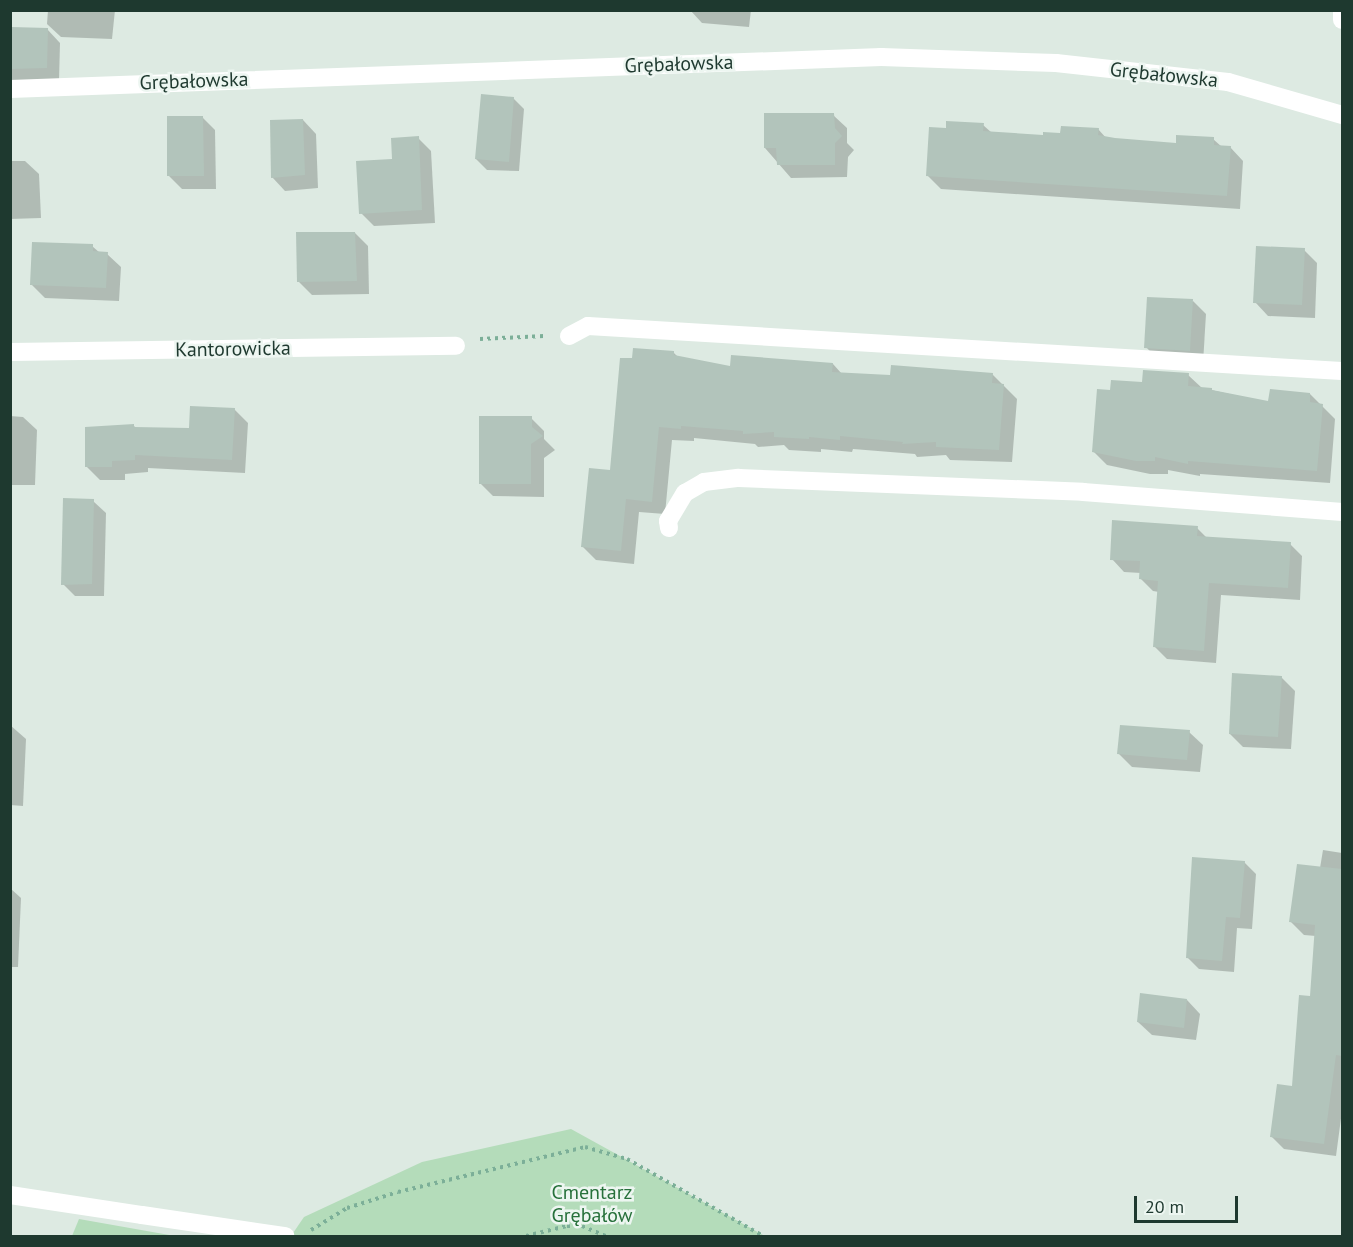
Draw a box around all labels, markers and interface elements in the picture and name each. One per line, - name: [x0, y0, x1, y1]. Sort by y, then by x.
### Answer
- street label: Grębałowska: [624, 50, 734, 78]
- street label: Grębałowska: [1109, 57, 1219, 93]
- street label: Grębałowska: [139, 67, 249, 95]
- street label: Kantorowicka: [175, 336, 291, 362]
- park label: Cmentarz Grębałów: [552, 1180, 632, 1227]
- scale bar: [1137, 1184, 1240, 1222]
- text: 20 m: [1145, 1195, 1184, 1218]

